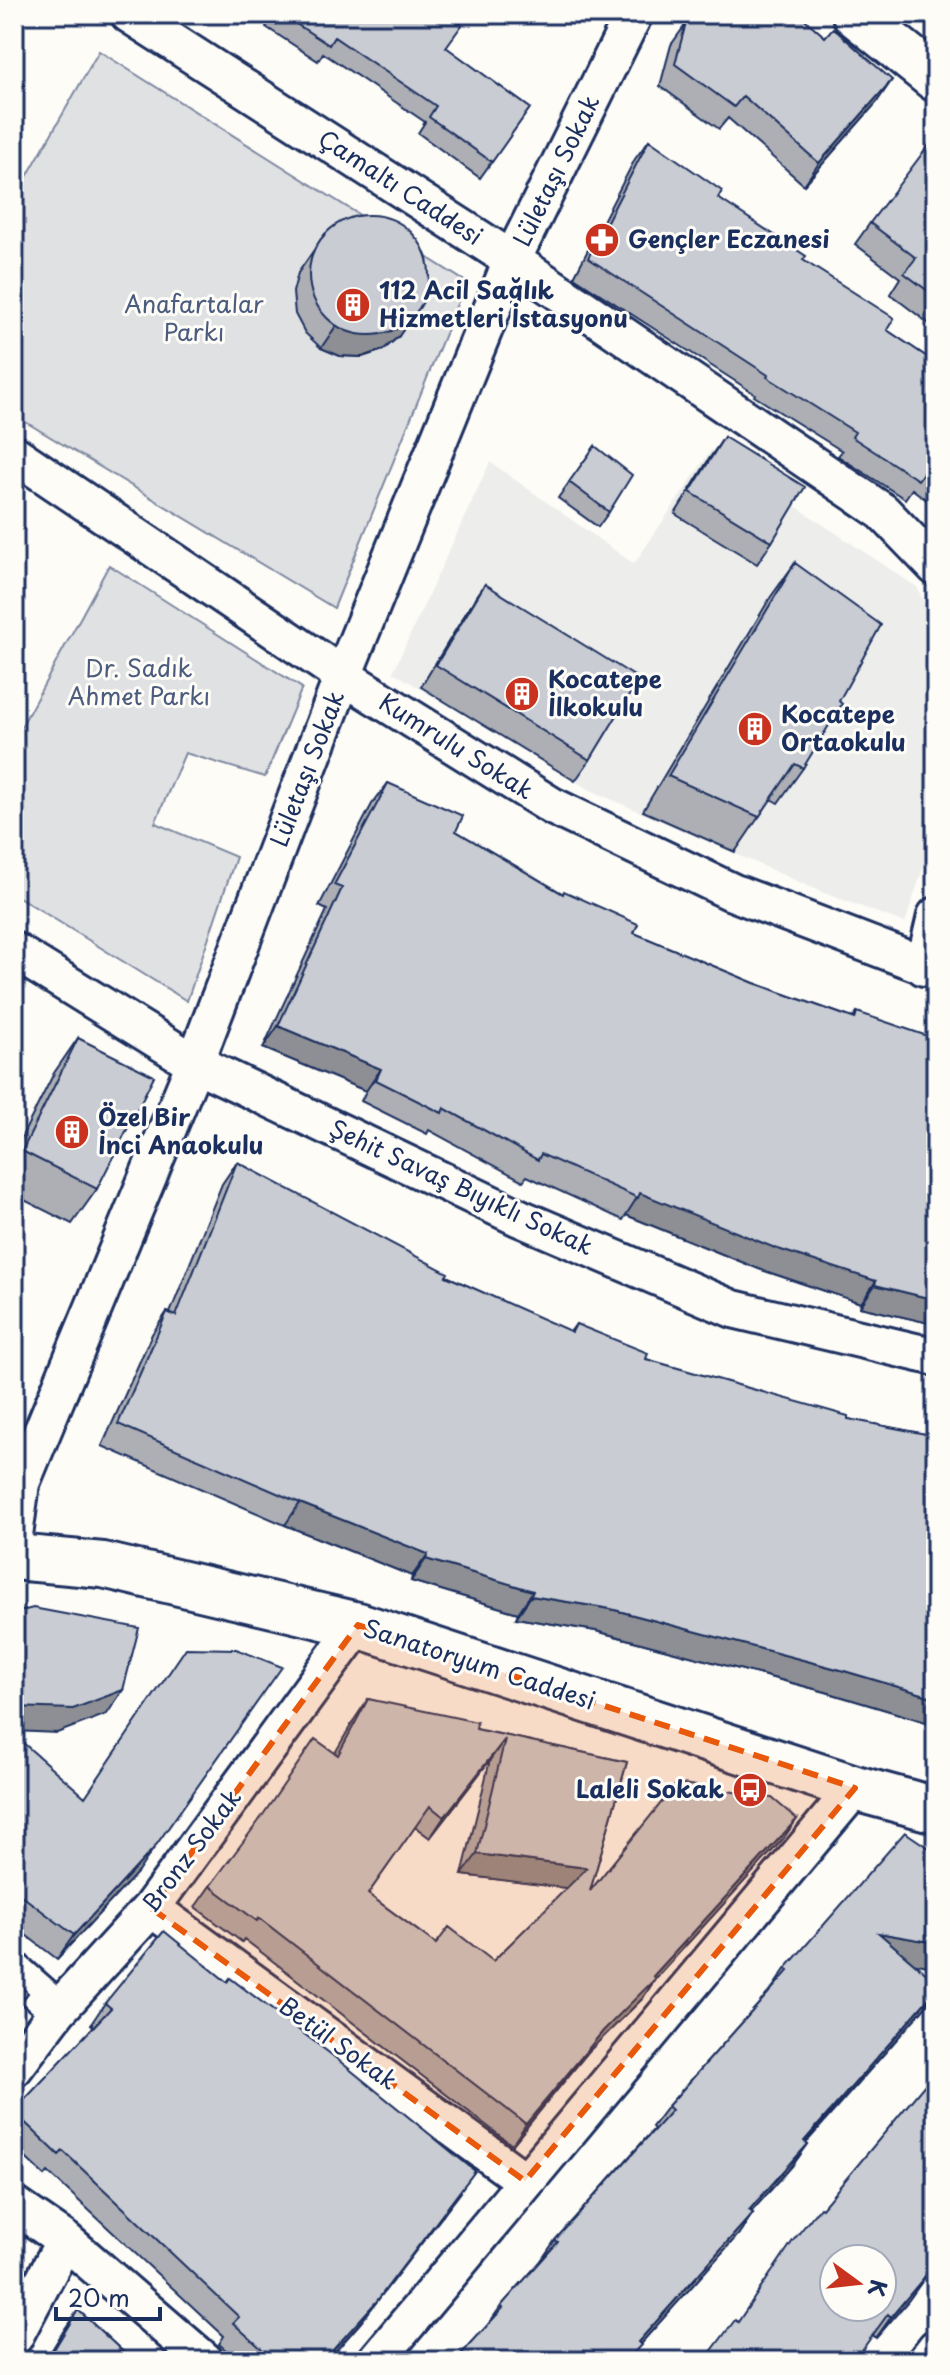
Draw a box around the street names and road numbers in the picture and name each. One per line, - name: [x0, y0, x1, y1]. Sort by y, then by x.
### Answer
- street label: Lületaşı Sokak: [503, 88, 608, 252]
- street label: Çamaltı Caddesi: [312, 120, 490, 253]
- street label: Kumrulu Sokak: [373, 683, 541, 807]
- street label: Lületaşı Sokak: [260, 685, 353, 852]
- street label: Şehit Savaş Bıyıklı Sokak: [324, 1109, 600, 1263]
- street label: Sanatoryum Caddesi: [359, 1609, 600, 1718]
- street label: Bronz Sokak: [132, 1780, 249, 1919]
- street label: Betül Sokak: [273, 1987, 406, 2098]

